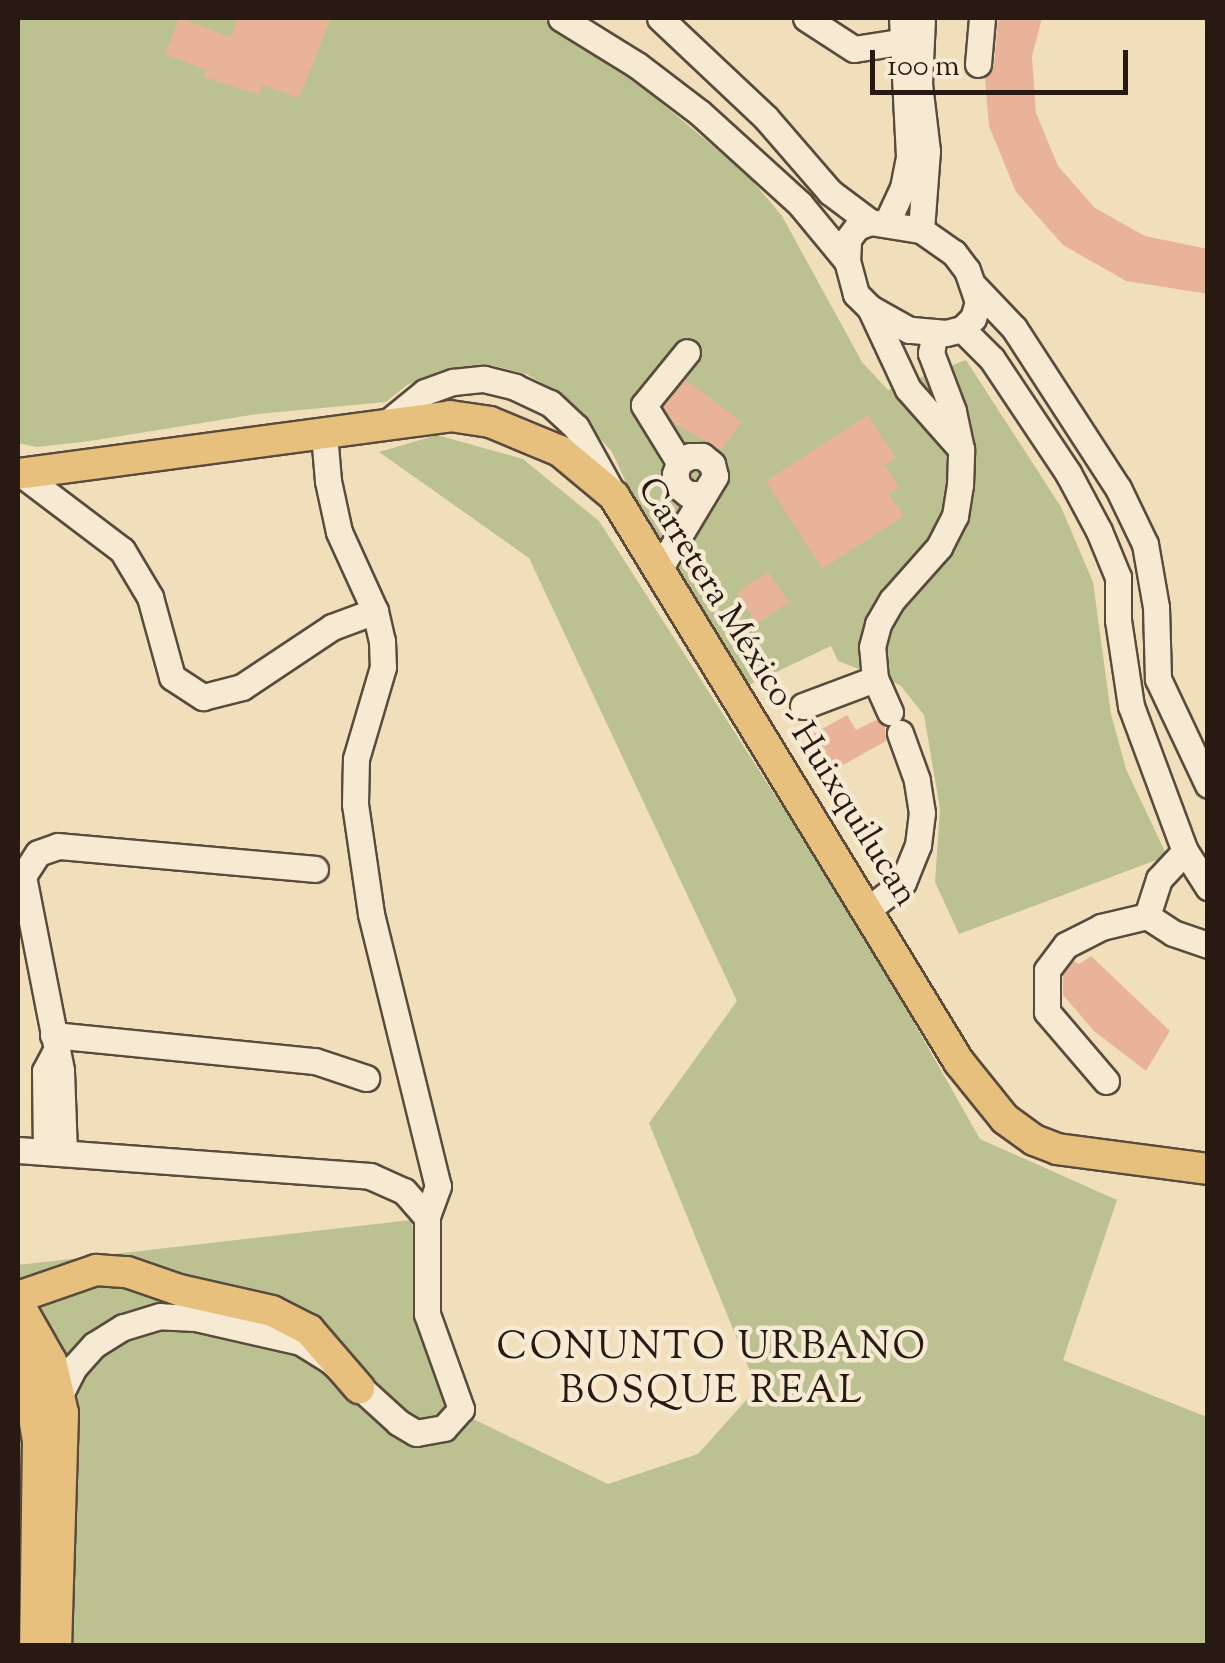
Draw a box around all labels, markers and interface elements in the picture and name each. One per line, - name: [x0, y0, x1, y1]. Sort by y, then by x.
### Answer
- scale bar: [875, 30, 1132, 92]
- text: 100 m: [887, 46, 960, 89]
- street label: Carretera México - Huixquilucan: [626, 471, 926, 915]
- district label: CONUNTO URBANO BOSQUE REAL: [496, 1327, 928, 1416]

